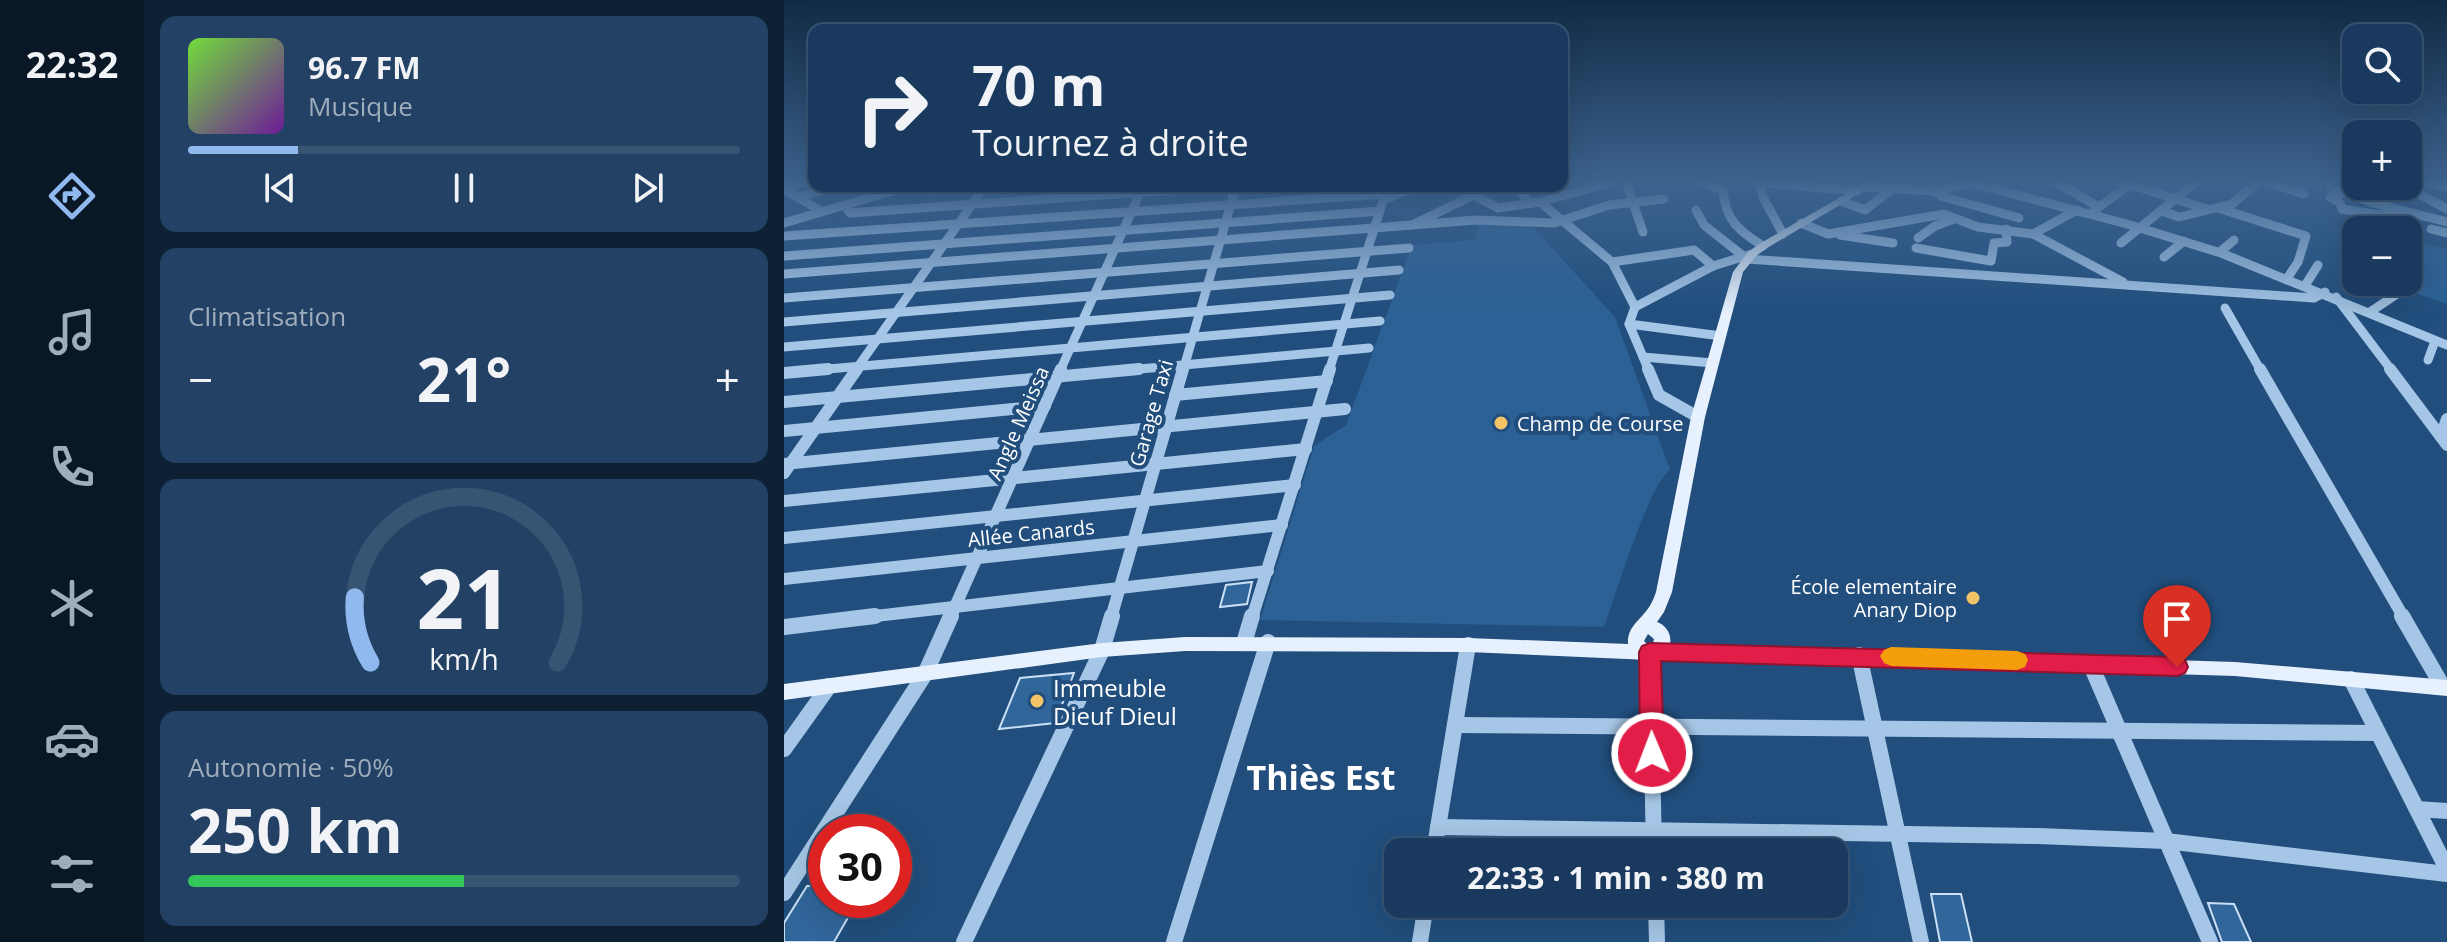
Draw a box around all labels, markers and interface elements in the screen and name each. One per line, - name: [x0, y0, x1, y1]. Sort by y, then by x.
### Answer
- map controls: [2342, 24, 2422, 296]
- button: search: [2342, 24, 2422, 104]
- text: 22:32: [26, 40, 118, 89]
- text: 70 m: [972, 46, 1106, 122]
- text: 96.7 FM: [308, 47, 421, 88]
- icon: right: [840, 56, 944, 160]
- text: Musique: [308, 88, 413, 124]
- text: Tournez à droite: [972, 118, 1249, 167]
- button: +: [2342, 120, 2422, 200]
- icon: previous: [258, 166, 302, 210]
- icon: pause: [442, 166, 486, 210]
- icon: next: [626, 166, 670, 210]
- icon: directions: [44, 168, 100, 224]
- button: −: [2342, 216, 2422, 296]
- text: Climatisation: [188, 298, 346, 334]
- icon: music: [44, 304, 100, 360]
- text: 21°: [417, 338, 511, 420]
- text: −: [188, 349, 213, 409]
- text: +: [715, 349, 740, 409]
- street label: Garage Taxi: [1123, 356, 1179, 470]
- street label: Angle Meissa: [981, 362, 1055, 484]
- place label: Champ de Course: [1517, 410, 1683, 437]
- marker: Champ de Course: [1492, 414, 1510, 432]
- icon: phone: [44, 439, 100, 495]
- street label: Allée Canards: [966, 513, 1096, 553]
- text: 21: [416, 539, 512, 652]
- place label: École elementaire Anary Diop: [1791, 573, 1957, 623]
- icon: climate: [44, 575, 100, 631]
- pin: [2143, 585, 2211, 667]
- marker: École elementaire Anary Diop: [1964, 589, 1982, 607]
- icon: arrive: [2155, 597, 2199, 641]
- text: km/h: [429, 639, 499, 678]
- place label: Immeuble Dieuf Dieul: [1053, 671, 1177, 732]
- marker: Immeuble Dieuf Dieul: [1028, 692, 1046, 710]
- icon: car: [44, 711, 100, 767]
- position arrow: [1610, 711, 1694, 795]
- text: Autonomie · 50%: [188, 749, 394, 785]
- district label: Thiès Est: [1247, 754, 1395, 800]
- text: 250 km: [188, 789, 403, 871]
- speed limit sign: 30: [808, 814, 912, 918]
- icon: filters: [44, 846, 100, 902]
- text: 22:33 · 1 min · 380 m: [1467, 857, 1765, 898]

